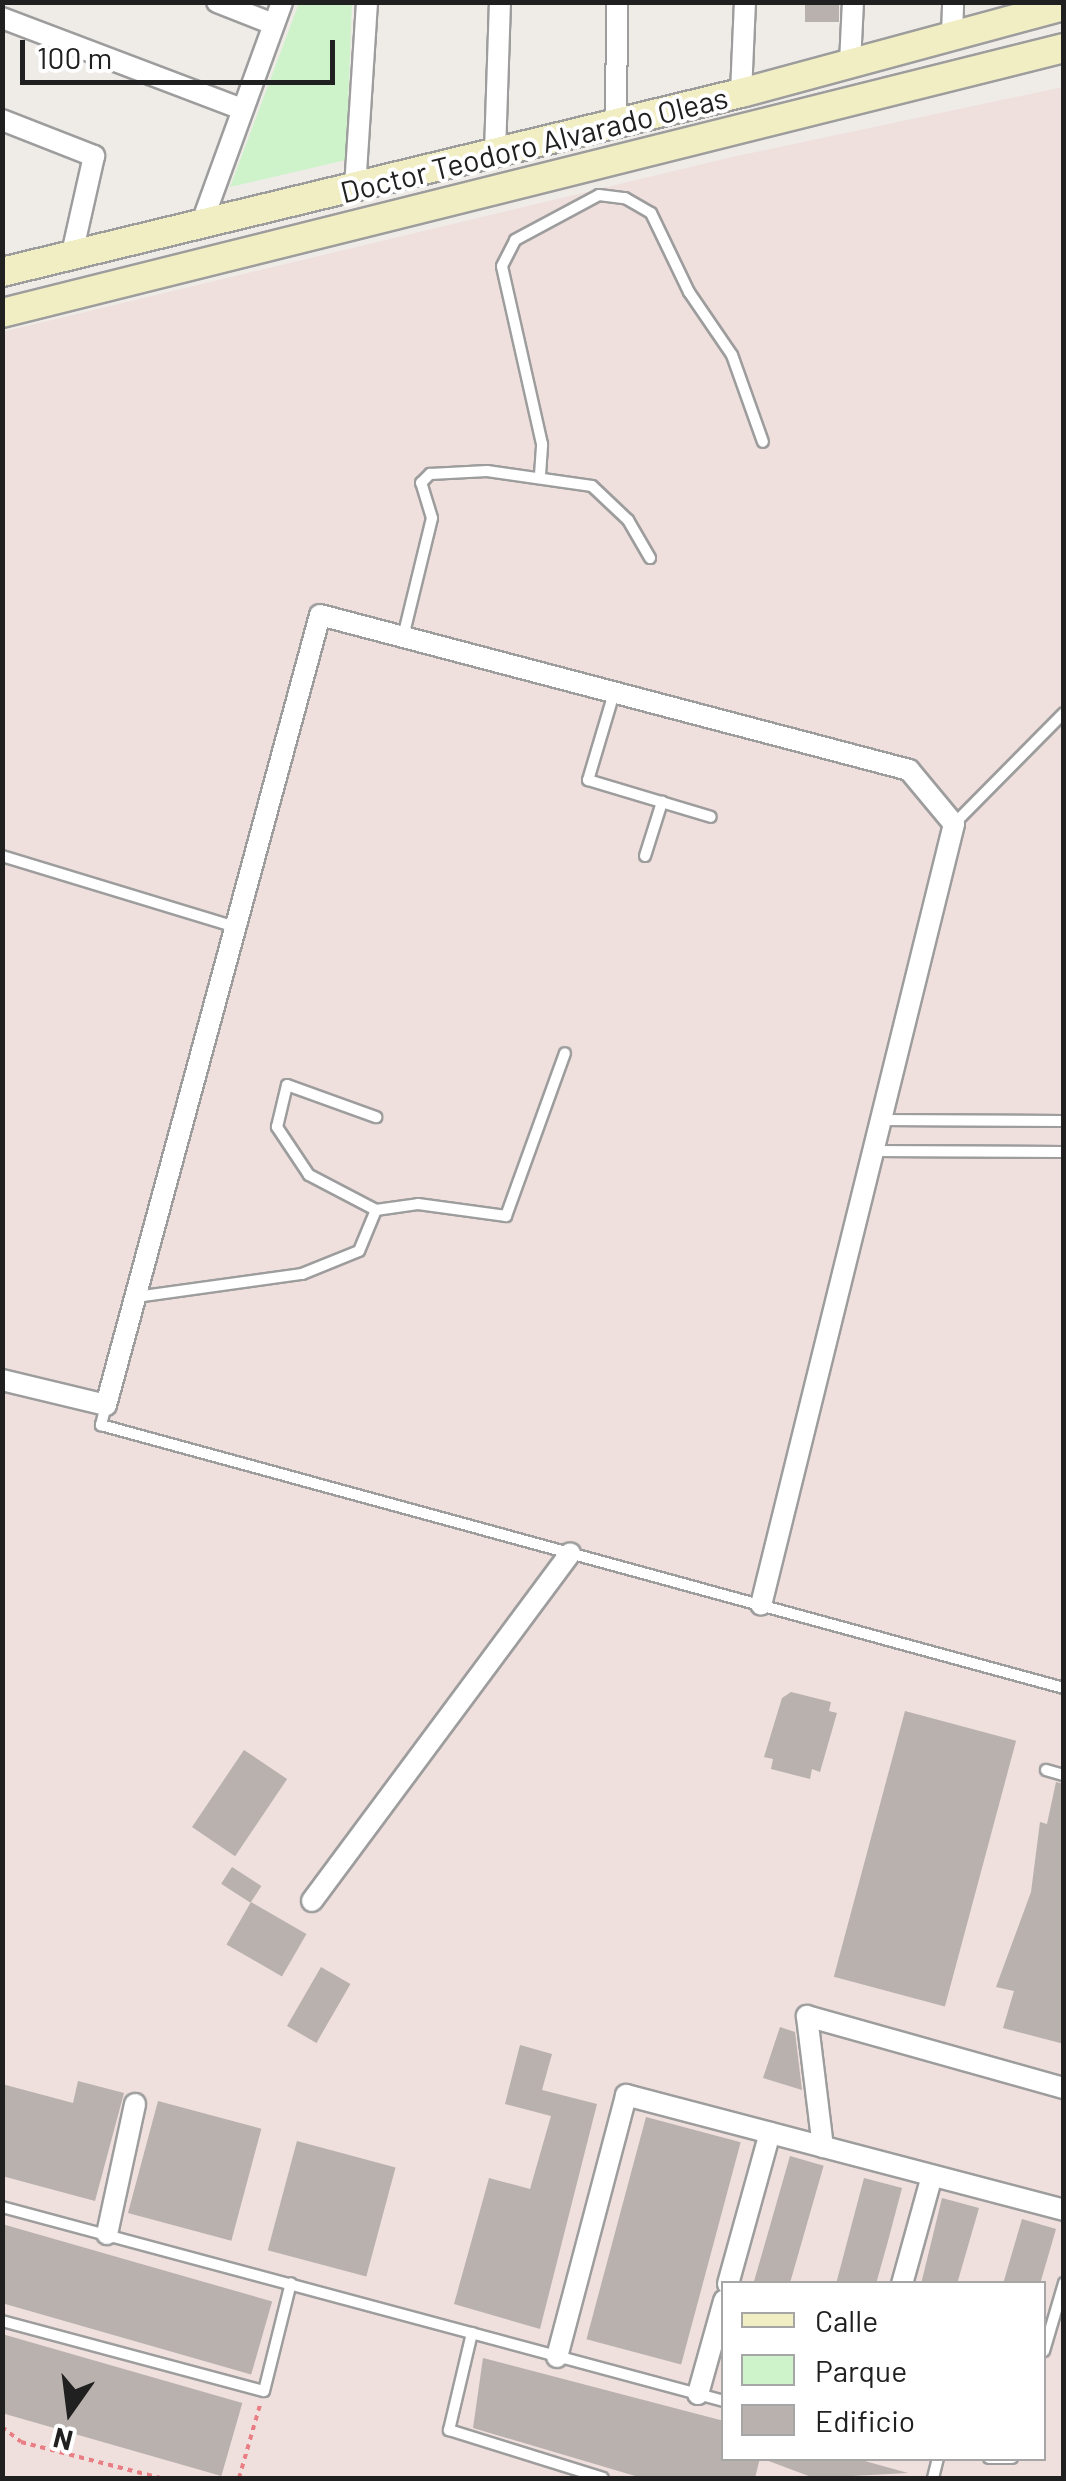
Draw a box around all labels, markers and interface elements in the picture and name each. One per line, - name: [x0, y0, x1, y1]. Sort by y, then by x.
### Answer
- scale bar: [25, 20, 340, 82]
- text: 100 m: [37, 39, 112, 75]
- street label: Doctor Teodoro Alvarado Oleas: [337, 78, 731, 210]
- legend: [721, 2281, 1046, 2461]
- text: Calle: [815, 2302, 878, 2338]
- text: Parque: [815, 2352, 907, 2388]
- north arrow: [20, 2361, 120, 2461]
- text: Edificio: [815, 2402, 915, 2438]
- text: N: [50, 2421, 76, 2459]

